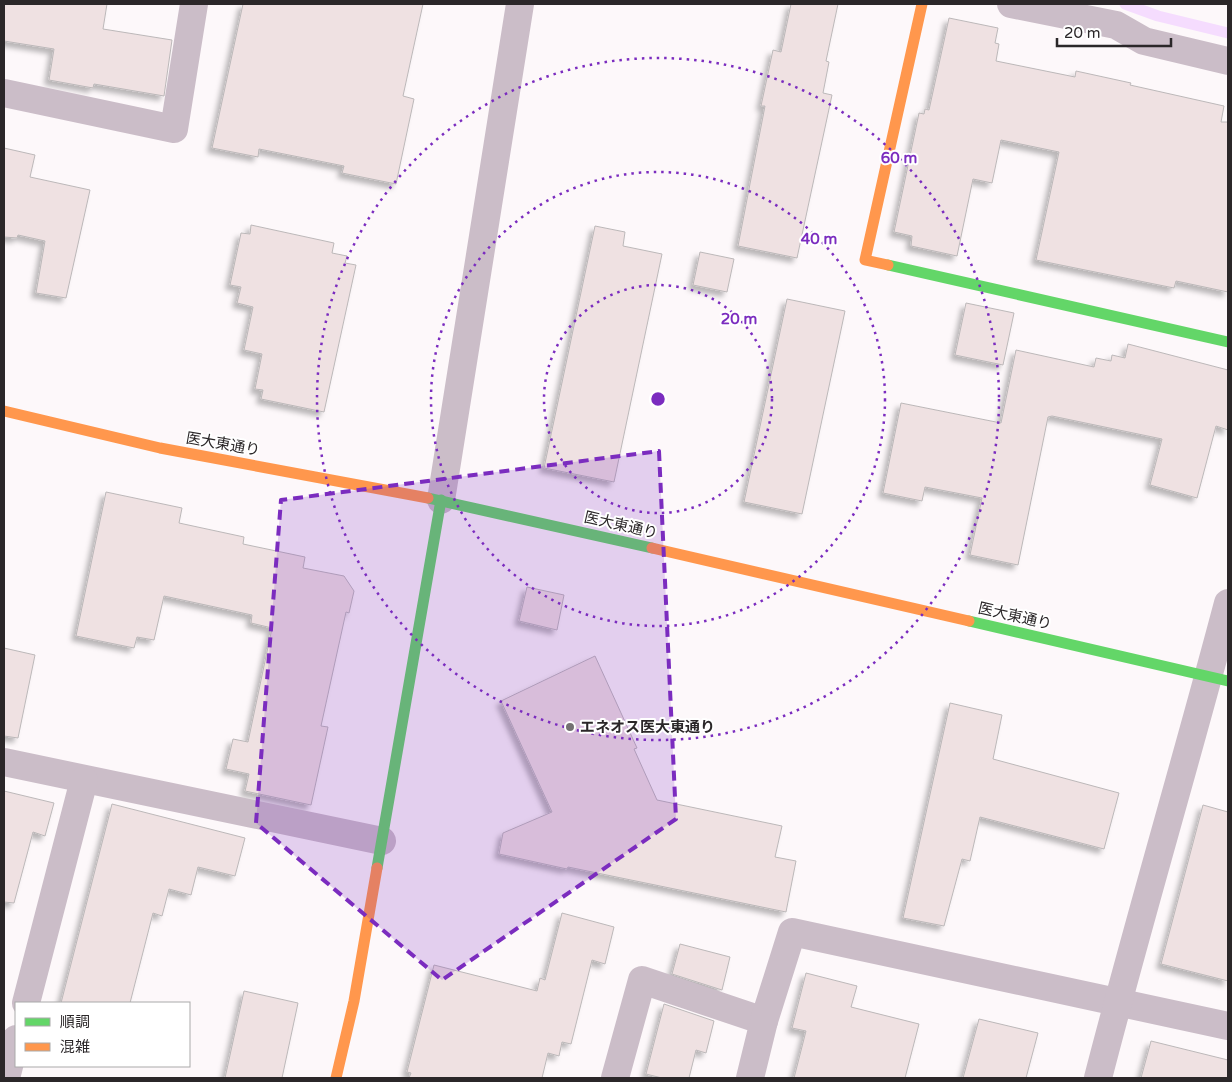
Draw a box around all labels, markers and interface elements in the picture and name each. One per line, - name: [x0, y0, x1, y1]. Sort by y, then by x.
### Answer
- scale bar: [1057, 15, 1171, 47]
- text: 20 m: [1064, 24, 1101, 42]
- text: 60 m: [881, 149, 917, 167]
- text: 40 m: [801, 230, 837, 248]
- text: 20 m: [721, 310, 757, 328]
- centre of rings: [649, 390, 667, 408]
- street label: 医大東通り: [184, 429, 262, 459]
- street label: 医大東通り: [582, 508, 660, 542]
- street label: 医大東通り: [976, 599, 1054, 633]
- place label: エネオス医大東通り: [580, 718, 715, 736]
- marker: エネオス医大東通り: [564, 721, 576, 733]
- legend: [15, 1002, 190, 1067]
- text: 順調: [60, 1013, 90, 1031]
- text: 混雑: [60, 1038, 90, 1056]

